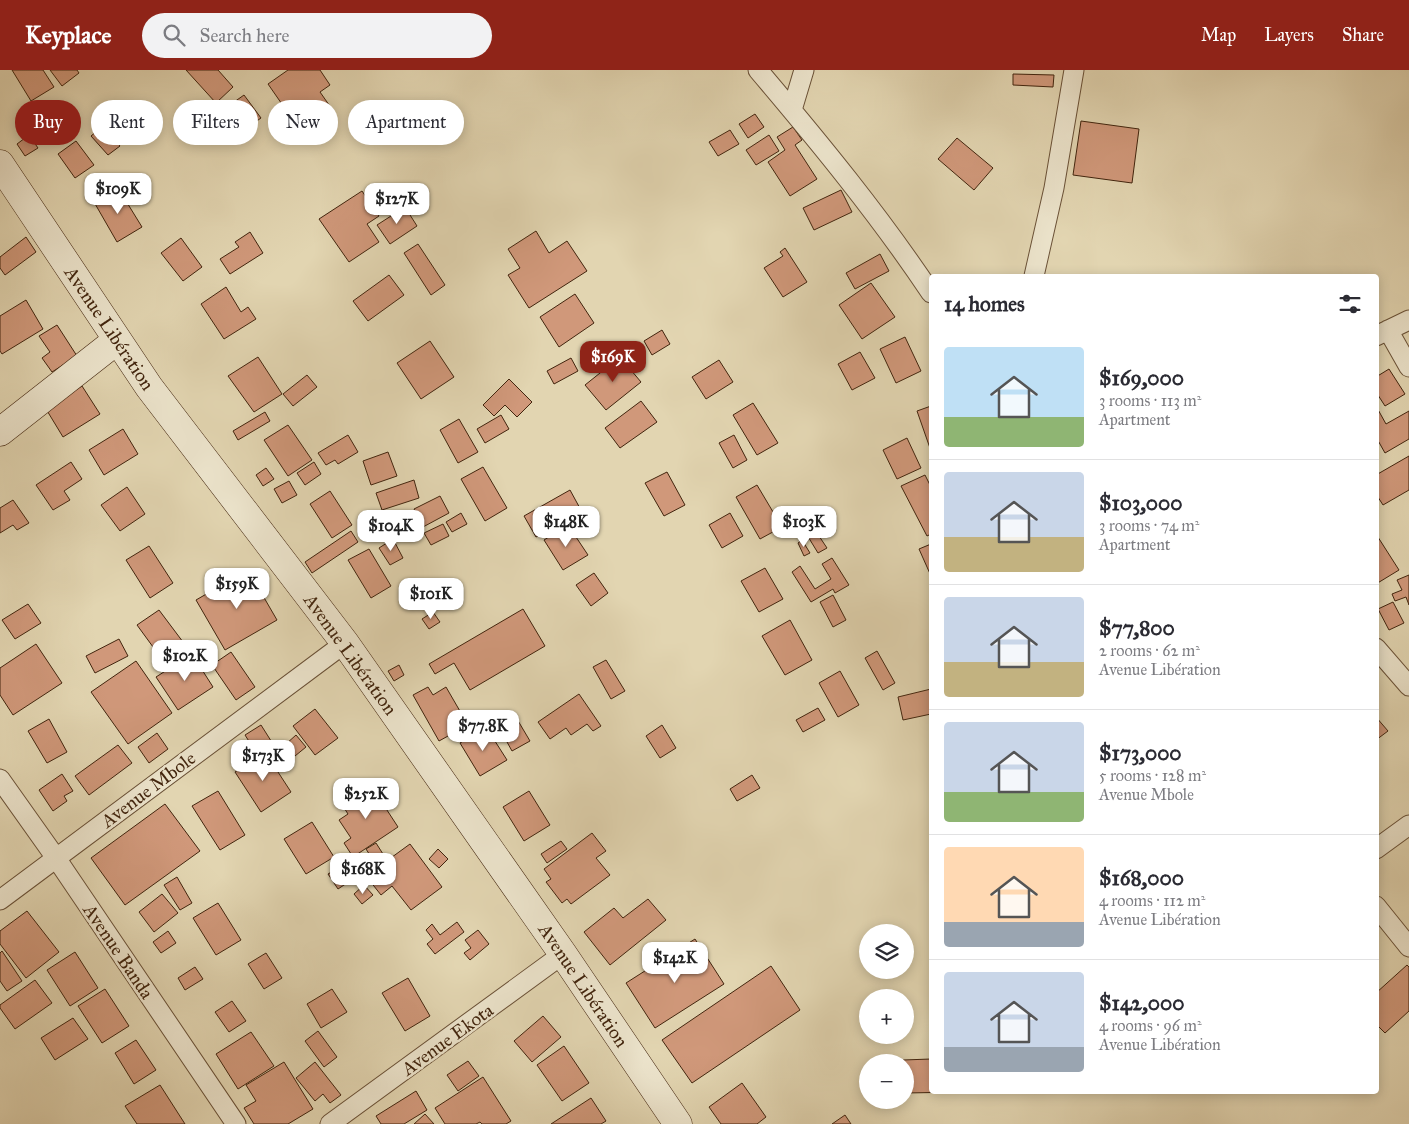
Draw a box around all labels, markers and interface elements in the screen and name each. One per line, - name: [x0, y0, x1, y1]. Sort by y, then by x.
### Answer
- search box: [142, 13, 492, 58]
- text: Keyplace: [25, 20, 112, 50]
- icon: search: [160, 21, 188, 49]
- text: Search here: [200, 24, 289, 47]
- text: Map: [1201, 24, 1236, 46]
- text: Layers: [1264, 24, 1314, 46]
- text: Share: [1342, 24, 1384, 46]
- chip: Buy: [15, 100, 81, 145]
- chip: Rent: [91, 100, 163, 145]
- chip: Filters: [173, 100, 258, 145]
- chip: New: [268, 100, 338, 145]
- chip: Apartment: [348, 100, 464, 145]
- pin: $109K: [83, 172, 153, 215]
- text: $109K: [95, 179, 141, 198]
- pin: $127K: [362, 182, 432, 225]
- text: $127K: [375, 189, 419, 208]
- street label: Avenue Libération: [59, 261, 160, 395]
- icon: filters: [1336, 290, 1364, 318]
- text: 14 homes: [944, 291, 1025, 317]
- pin: $169K: [578, 340, 648, 383]
- text: $169K: [591, 347, 635, 366]
- text: $169,000: [1099, 365, 1184, 391]
- icon: home: [984, 367, 1044, 427]
- text: 3 rooms · 113 m²: [1099, 391, 1201, 410]
- text: Apartment: [1099, 410, 1171, 429]
- text: $103,000: [1099, 490, 1183, 516]
- icon: home: [984, 492, 1044, 552]
- pin: $148K: [531, 506, 601, 548]
- pin: $103K: [769, 506, 839, 548]
- pin: $104K: [356, 510, 426, 552]
- text: $148K: [544, 512, 588, 531]
- text: $103K: [783, 512, 825, 531]
- text: $104K: [368, 516, 414, 535]
- text: 3 rooms · 74 m²: [1099, 516, 1199, 535]
- text: Apartment: [1099, 535, 1171, 554]
- pin: $159K: [202, 568, 272, 610]
- text: $159K: [215, 574, 259, 593]
- pin: $101K: [396, 578, 466, 620]
- text: $101K: [410, 584, 452, 603]
- street label: Avenue Libération: [298, 588, 402, 719]
- text: $77,800: [1099, 615, 1175, 641]
- icon: home: [984, 617, 1044, 677]
- pin: $102K: [150, 640, 220, 682]
- text: 2 rooms · 62 m²: [1099, 641, 1200, 660]
- text: $102K: [163, 646, 207, 665]
- text: Avenue Libération: [1099, 660, 1221, 679]
- pin: $77.8K: [442, 710, 524, 752]
- text: $77.8K: [458, 716, 508, 735]
- pin: $173K: [228, 740, 298, 782]
- text: $173,000: [1099, 740, 1182, 766]
- icon: home: [984, 742, 1044, 802]
- street label: Avenue Mbole: [96, 746, 200, 833]
- text: $173K: [242, 746, 284, 765]
- text: 5 rooms · 128 m²: [1099, 766, 1206, 785]
- pin: $252K: [331, 778, 401, 820]
- text: $252K: [344, 784, 388, 803]
- text: Avenue Mbole: [1099, 785, 1194, 804]
- pin: $168K: [328, 852, 398, 895]
- text: $168K: [341, 859, 385, 878]
- text: $168,000: [1099, 865, 1184, 891]
- icon: home: [984, 867, 1044, 927]
- text: 4 rooms · 112 m²: [1099, 891, 1205, 910]
- street label: Avenue Banda: [78, 899, 159, 1004]
- text: Avenue Libération: [1099, 910, 1221, 929]
- street label: Avenue Libération: [533, 918, 634, 1052]
- map controls: [859, 924, 914, 1109]
- button: layers: [859, 924, 914, 979]
- pin: $142K: [640, 942, 710, 984]
- text: $142K: [653, 948, 697, 967]
- button: +: [859, 989, 914, 1044]
- text: $142,000: [1099, 990, 1185, 1016]
- icon: home: [984, 992, 1044, 1052]
- street label: Avenue Ekota: [396, 998, 498, 1081]
- text: 4 rooms · 96 m²: [1099, 1016, 1202, 1035]
- text: Avenue Libération: [1099, 1035, 1221, 1054]
- button: −: [859, 1054, 914, 1109]

